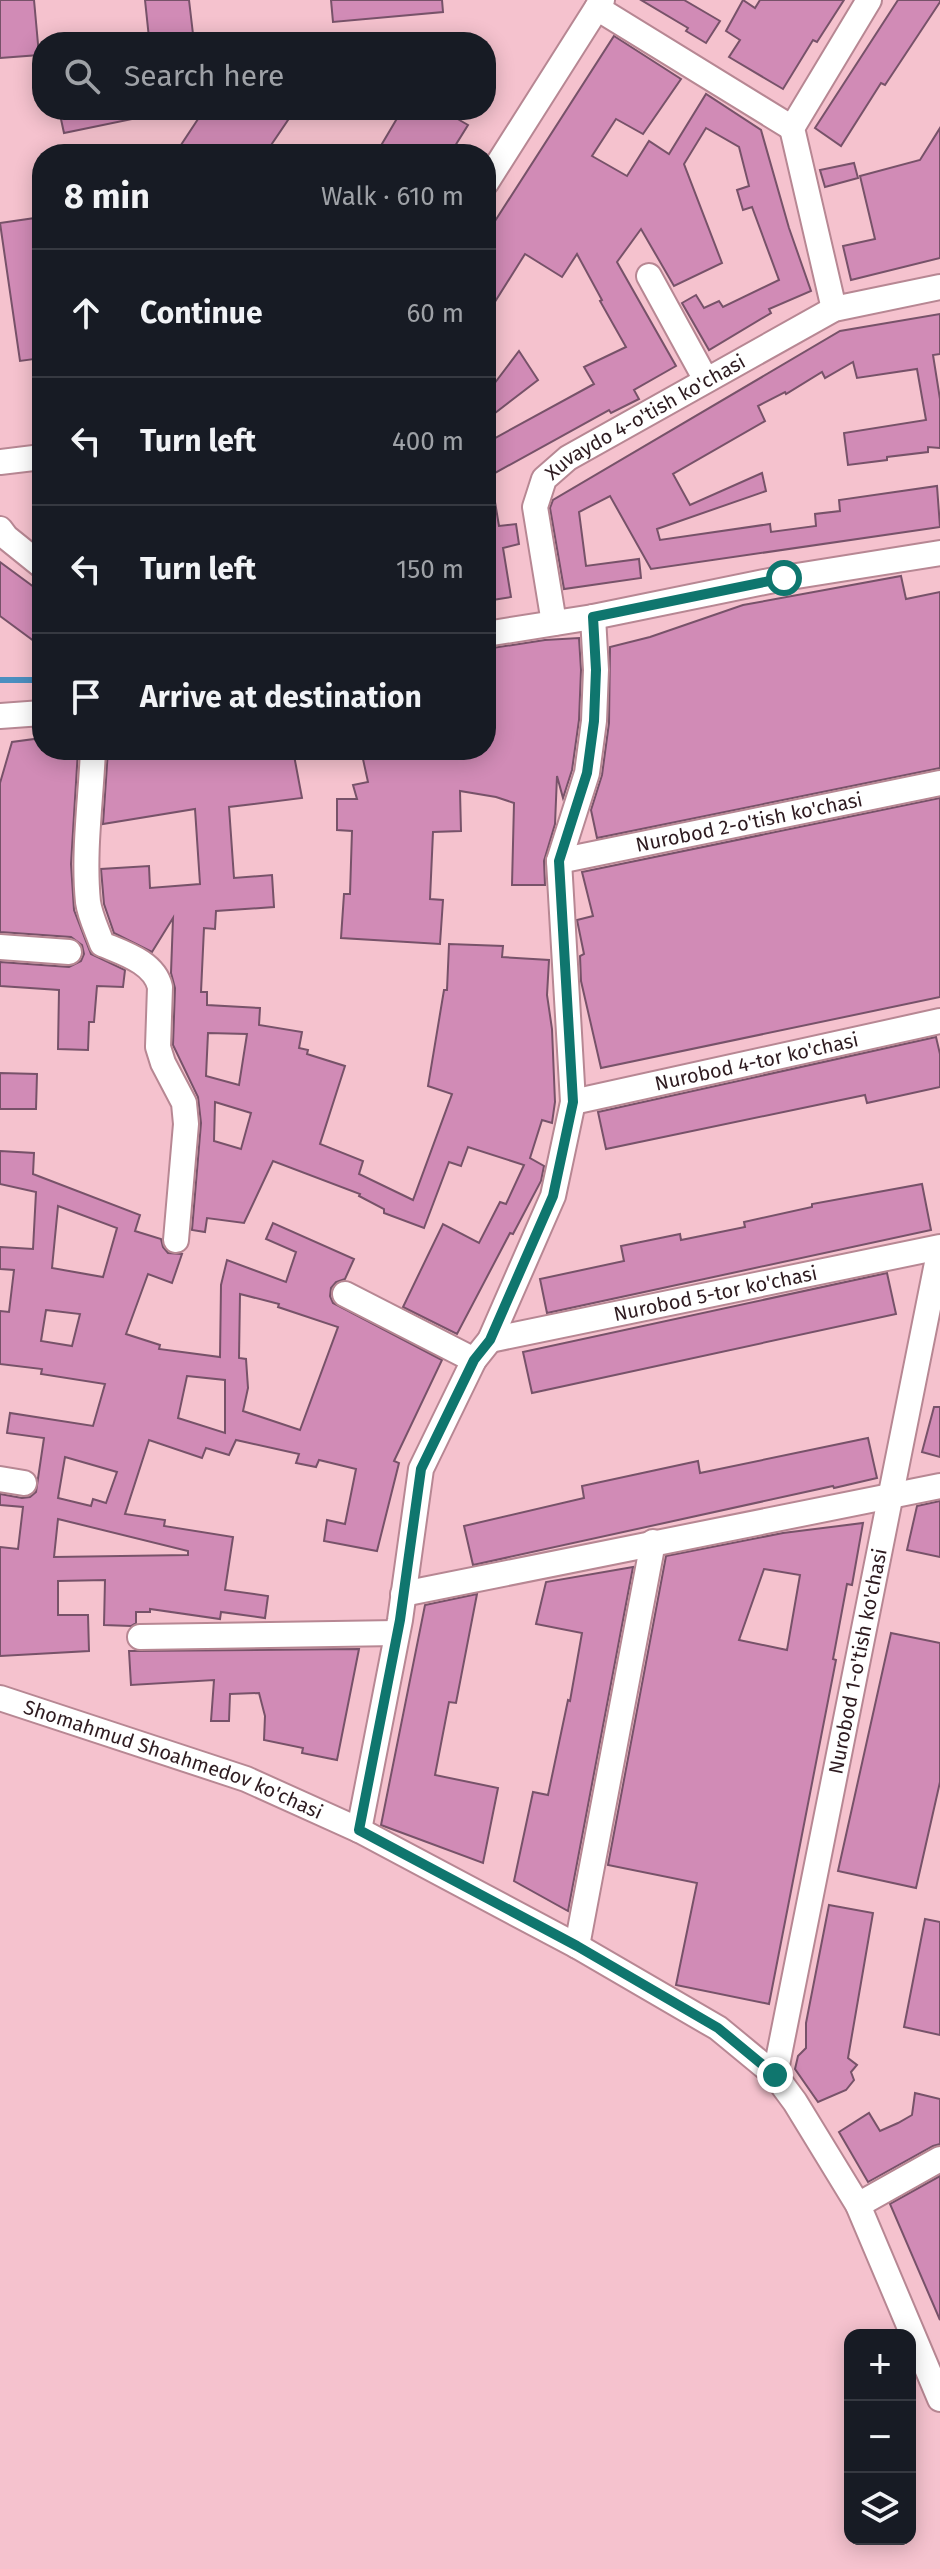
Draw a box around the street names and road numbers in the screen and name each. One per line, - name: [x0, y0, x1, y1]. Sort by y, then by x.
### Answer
- street label: Xuvaydo 4-o'tish ko'chasi: [540, 349, 749, 485]
- street label: Nurobod 2-o'tish ko'chasi: [633, 787, 865, 857]
- street label: Nurobod 4-tor ko'chasi: [652, 1027, 861, 1096]
- street label: Nurobod 5-tor ko'chasi: [611, 1261, 819, 1326]
- street label: Nurobod 1-o'tish ko'chasi: [823, 1546, 892, 1776]
- street label: Shomahmud Shoahmedov ko'chasi: [21, 1695, 327, 1824]

